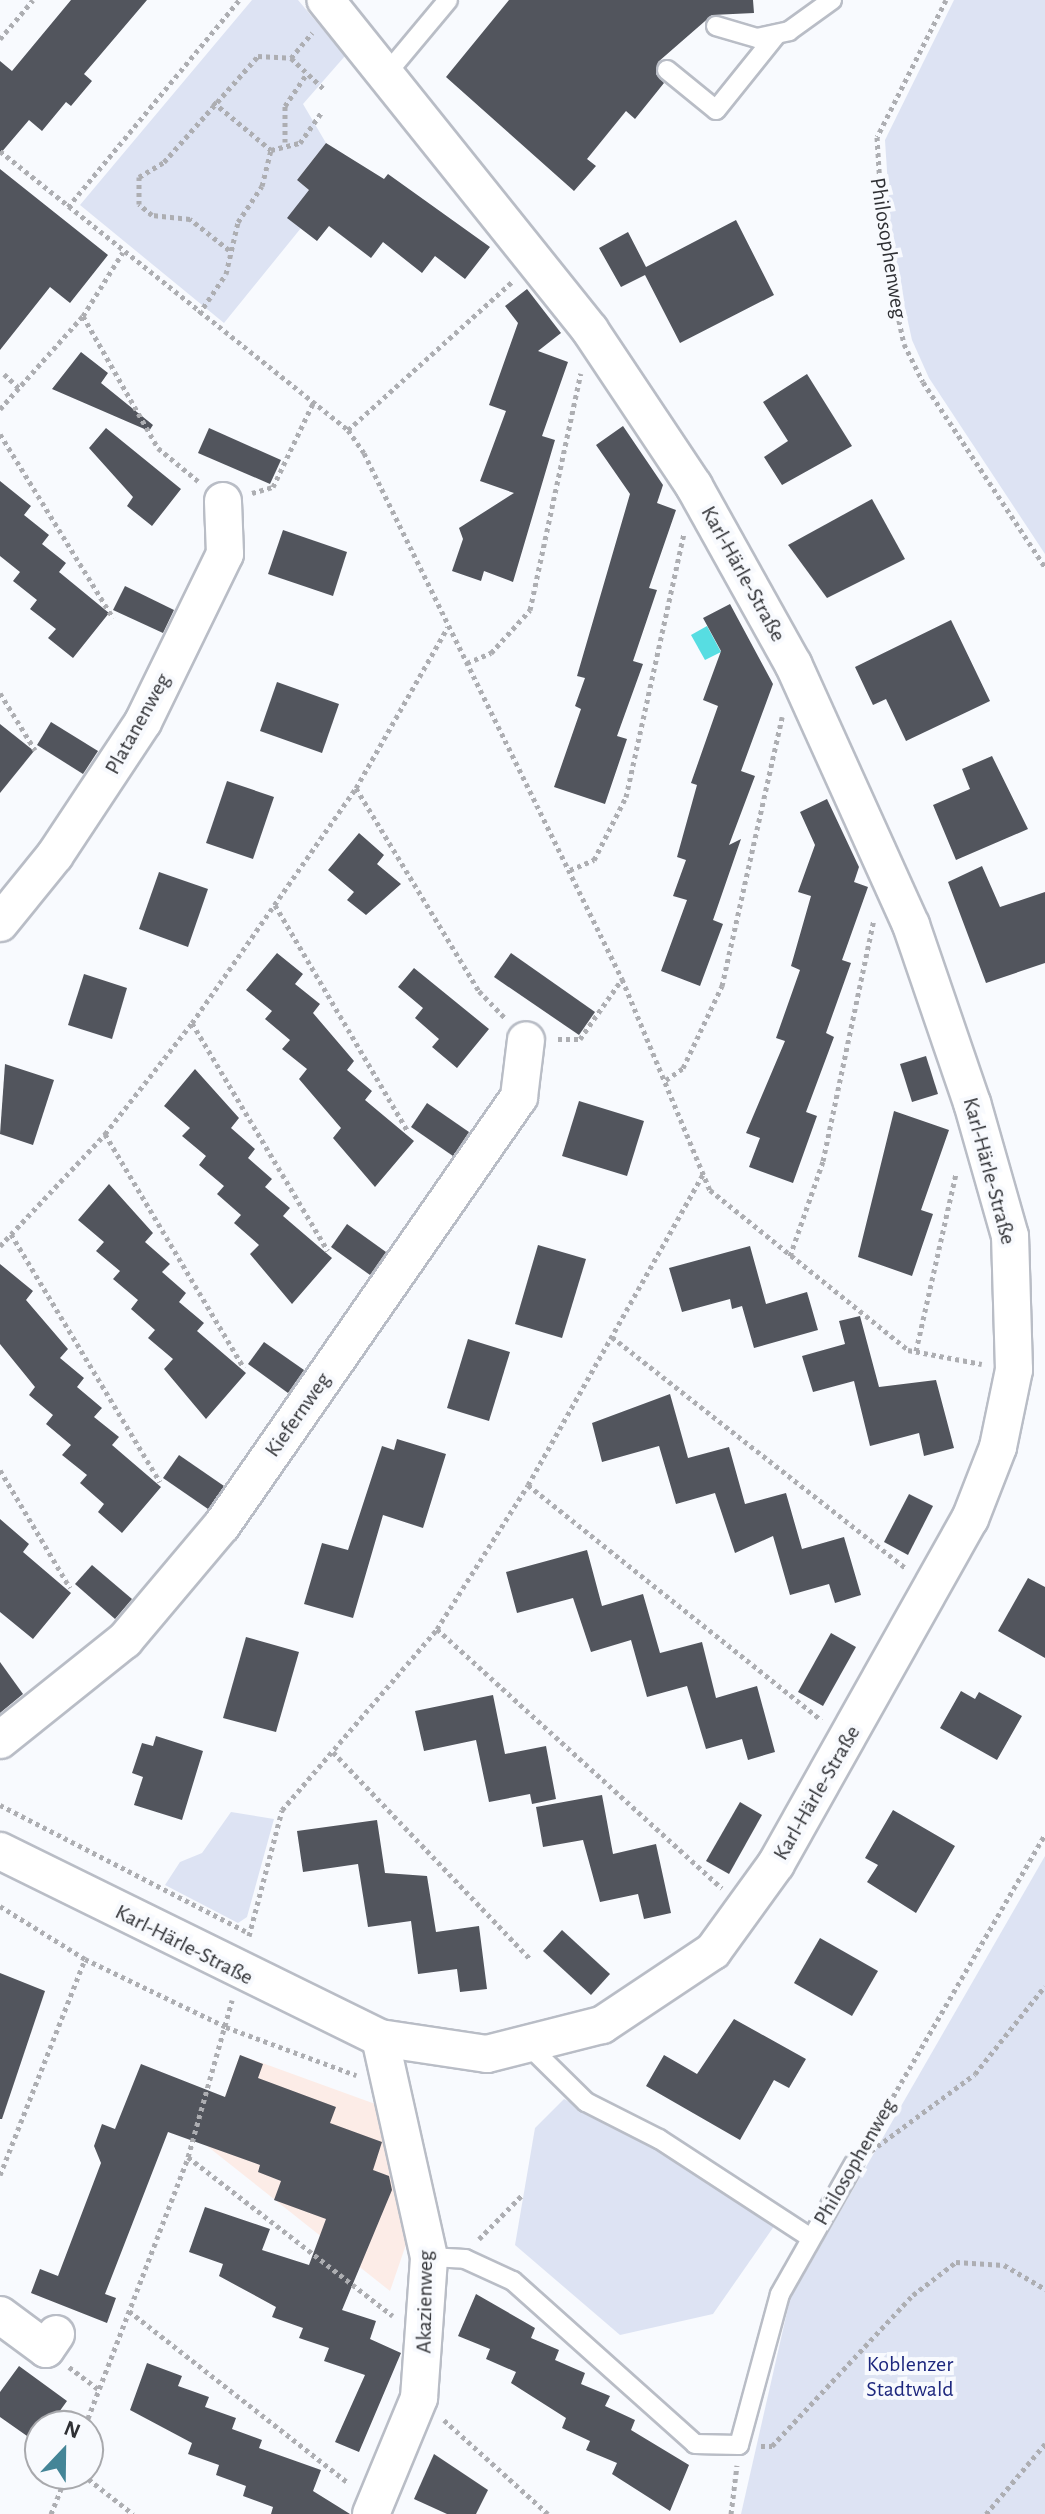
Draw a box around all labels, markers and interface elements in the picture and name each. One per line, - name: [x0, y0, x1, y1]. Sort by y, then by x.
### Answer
- street label: Philosophenweg: [864, 176, 912, 320]
- street label: Karl-Härle-Straße: [695, 501, 791, 647]
- street label: Platanenweg: [99, 669, 177, 779]
- street label: Karl-Härle-Straße: [957, 1095, 1021, 1247]
- street label: Kiefernweg: [259, 1368, 337, 1462]
- street label: Karl-Härle-Straße: [768, 1721, 866, 1865]
- street label: Karl-Härle-Straße: [111, 1899, 257, 1991]
- street label: Philosophenweg: [808, 2094, 902, 2230]
- street label: Akazienweg: [411, 2250, 439, 2354]
- park label: Koblenzer Stadtwald: [866, 2351, 954, 2402]
- north arrow: [24, 2410, 104, 2490]
- text: N: [61, 2417, 83, 2443]

